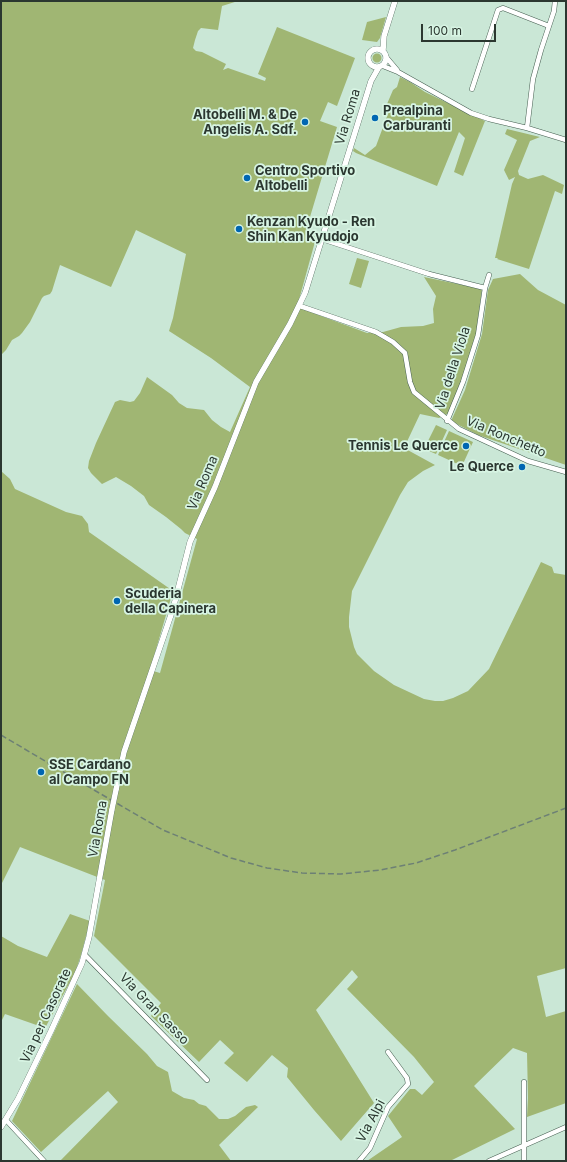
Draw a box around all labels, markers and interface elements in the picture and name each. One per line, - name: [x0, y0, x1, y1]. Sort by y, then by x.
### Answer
- scale bar: [423, 16, 498, 42]
- text: 100 m: [428, 23, 462, 38]
- street label: Via Roma: [332, 87, 364, 147]
- place label: Prealpina Carburanti: [383, 103, 451, 134]
- place label: Altobelli M. & De Angelis A. Sdf.: [193, 107, 297, 138]
- marker: Prealpina Carburanti: [370, 113, 380, 123]
- marker: Altobelli M. & De Angelis A. Sdf.: [300, 117, 310, 127]
- place label: Centro Sportivo Altobelli: [255, 163, 355, 194]
- marker: Centro Sportivo Altobelli: [242, 173, 252, 183]
- place label: Kenzan Kyudo - Ren Shin Kan Kyudojo: [247, 214, 375, 245]
- marker: Kenzan Kyudo - Ren Shin Kan Kyudojo: [234, 224, 244, 234]
- street label: Via della Viola: [432, 325, 474, 411]
- street label: Via Ronchetto: [464, 413, 548, 461]
- place label: Tennis Le Querce: [348, 438, 458, 454]
- marker: Tennis Le Querce: [461, 441, 471, 451]
- street label: Via Roma: [185, 453, 221, 513]
- place label: Le Querce: [450, 459, 514, 475]
- marker: Le Querce: [517, 462, 527, 472]
- place label: Scuderia della Capinera: [125, 586, 216, 617]
- marker: Scuderia della Capinera: [112, 596, 122, 606]
- place label: SSE Cardano al Campo FN: [49, 757, 131, 788]
- marker: SSE Cardano al Campo FN: [36, 767, 46, 777]
- street label: Via Roma: [85, 799, 111, 859]
- street label: Via per Casorate: [17, 966, 75, 1066]
- street label: Via Gran Sasso: [116, 970, 192, 1048]
- street label: Via Alpi: [353, 1097, 389, 1145]

